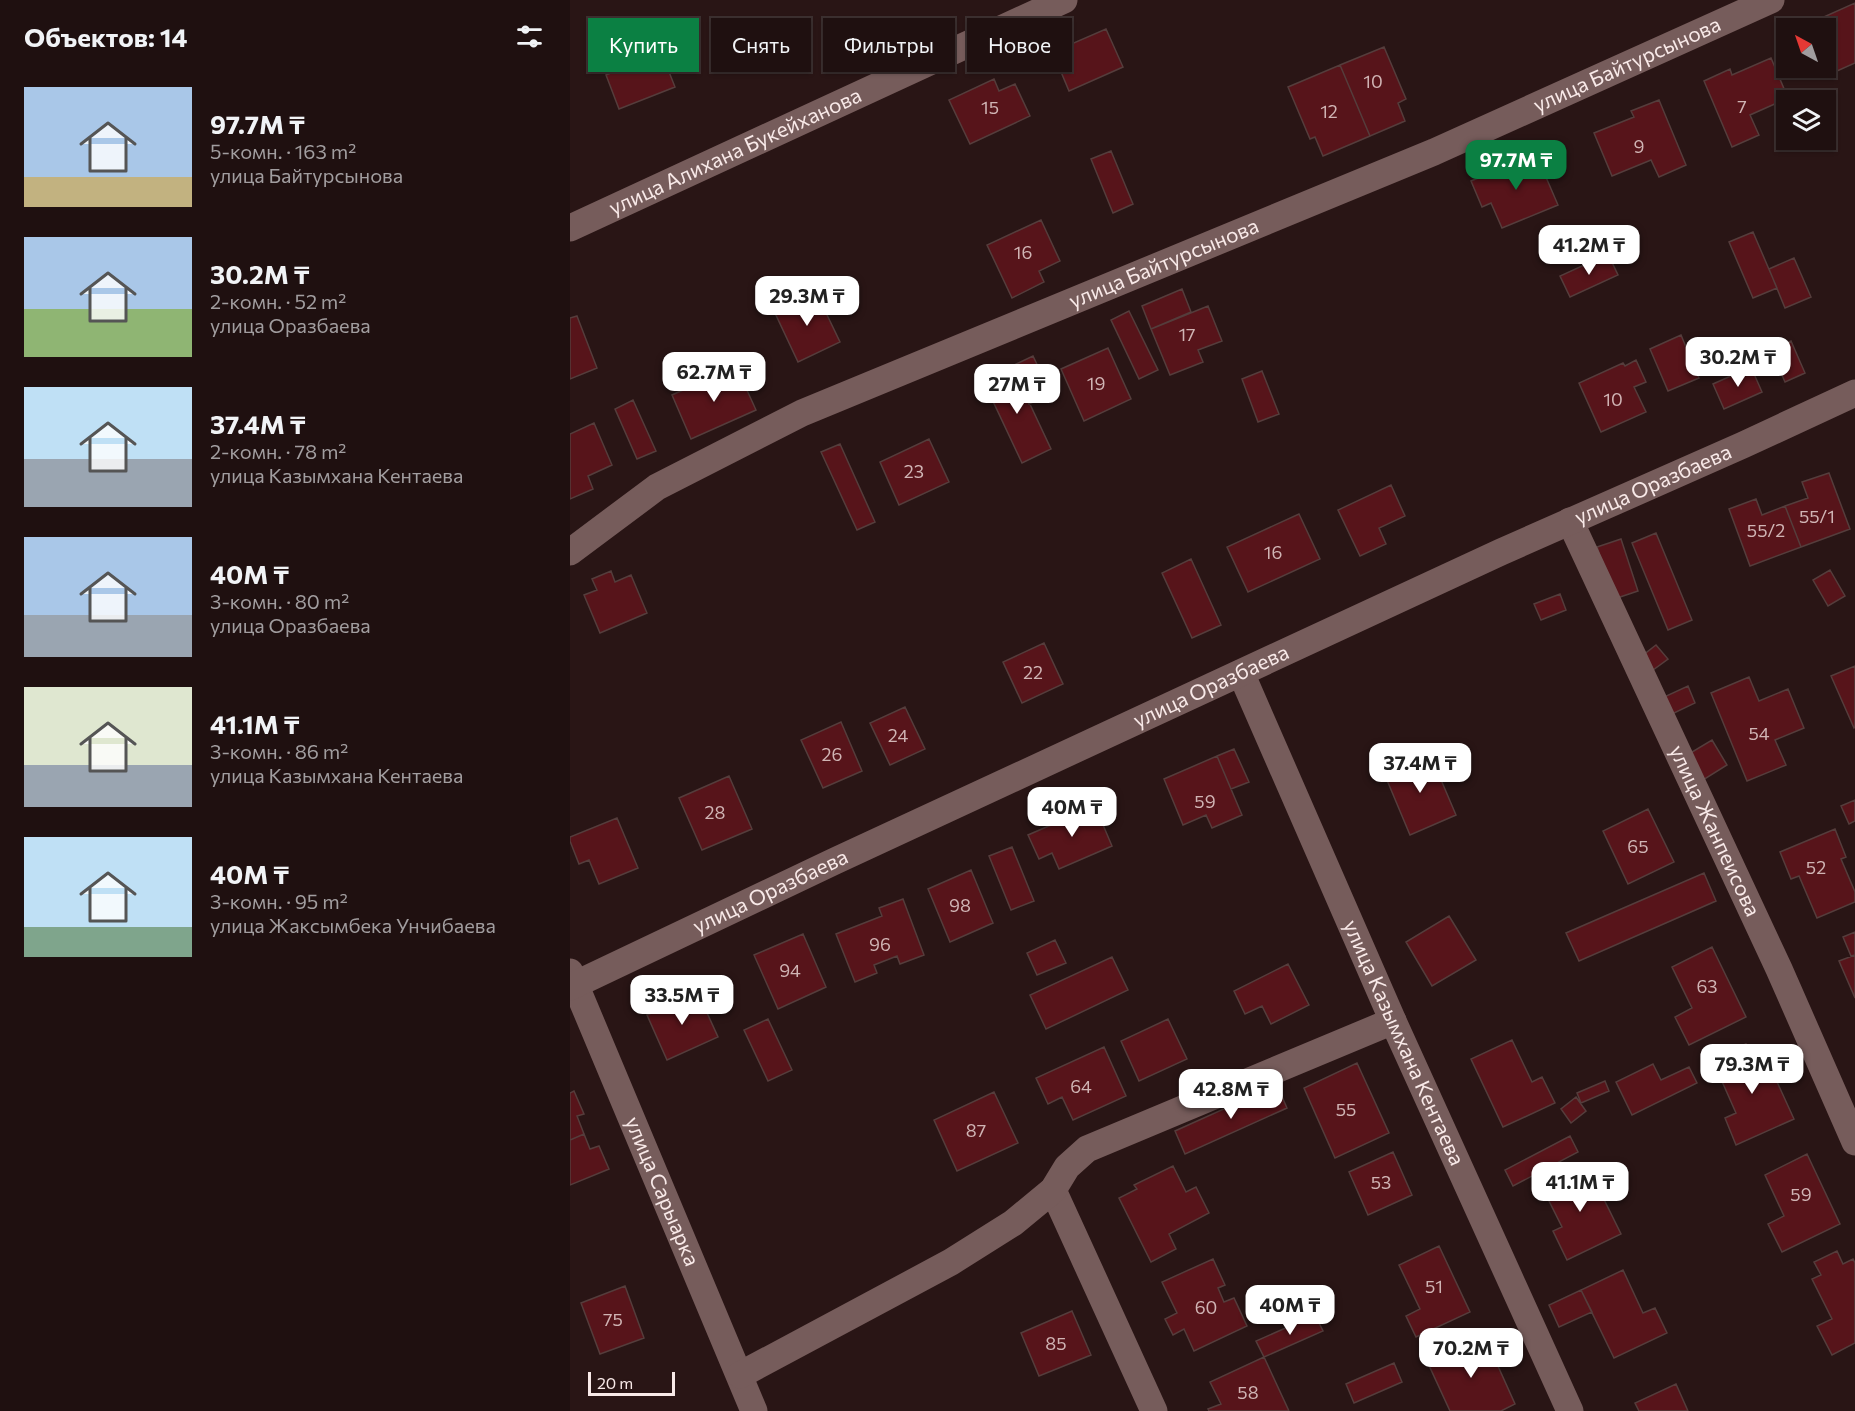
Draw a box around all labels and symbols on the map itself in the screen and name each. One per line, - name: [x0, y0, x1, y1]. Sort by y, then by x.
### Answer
- street label: улица Байтурсынова: [1529, 10, 1724, 117]
- north arrow: [1776, 18, 1836, 78]
- house number: 10: [1363, 70, 1383, 92]
- street label: улица Алихана Букейханова: [604, 81, 865, 219]
- house number: 7: [1737, 95, 1747, 117]
- house number: 15: [981, 96, 999, 118]
- house number: 12: [1320, 100, 1338, 122]
- house number: 9: [1634, 135, 1644, 157]
- pin: 97.7M ₸: [1461, 140, 1571, 191]
- street label: улица Байтурсынова: [1065, 212, 1262, 312]
- pin: 41.2M ₸: [1534, 225, 1644, 276]
- house number: 16: [1014, 241, 1032, 263]
- pin: 29.3M ₸: [752, 276, 862, 327]
- house number: 17: [1178, 323, 1196, 345]
- pin: 30.2M ₸: [1683, 337, 1793, 388]
- pin: 62.7M ₸: [659, 352, 769, 403]
- pin: 27M ₸: [975, 364, 1059, 415]
- house number: 19: [1087, 372, 1105, 394]
- house number: 10: [1603, 388, 1623, 410]
- street label: улица Оразбаева: [1570, 438, 1735, 529]
- house number: 23: [904, 460, 924, 482]
- house number: 55/1: [1799, 505, 1835, 527]
- house number: 55/2: [1747, 519, 1785, 541]
- house number: 16: [1264, 541, 1282, 563]
- street label: улица Оразбаева: [1129, 638, 1292, 732]
- house number: 22: [1023, 661, 1043, 683]
- house number: 54: [1748, 722, 1770, 744]
- house number: 24: [888, 724, 908, 746]
- street label: улица Жанпеисова: [1665, 741, 1767, 920]
- house number: 26: [822, 743, 842, 765]
- pin: 37.4M ₸: [1365, 743, 1475, 794]
- pin: 40M ₸: [1030, 787, 1114, 838]
- house number: 59: [1194, 790, 1216, 812]
- house number: 28: [705, 801, 726, 823]
- house number: 65: [1627, 835, 1649, 857]
- street label: улица Оразбаева: [688, 843, 851, 938]
- house number: 52: [1806, 856, 1826, 878]
- house number: 98: [949, 894, 971, 916]
- street label: улица Казымхана Кентаева: [1339, 916, 1471, 1169]
- house number: 96: [869, 933, 891, 955]
- house number: 94: [779, 959, 801, 981]
- pin: 33.5M ₸: [627, 975, 737, 1026]
- house number: 63: [1696, 975, 1718, 997]
- pin: 79.3M ₸: [1697, 1044, 1807, 1095]
- pin: 42.8M ₸: [1176, 1069, 1286, 1120]
- house number: 64: [1070, 1075, 1092, 1097]
- house number: 55: [1336, 1098, 1356, 1120]
- street label: улица Сарыарка: [621, 1112, 706, 1269]
- house number: 87: [966, 1119, 986, 1141]
- pin: 41.1M ₸: [1525, 1162, 1635, 1213]
- house number: 53: [1371, 1171, 1391, 1193]
- house number: 59: [1790, 1183, 1812, 1205]
- house number: 51: [1425, 1275, 1443, 1297]
- pin: 40M ₸: [1248, 1285, 1332, 1336]
- house number: 60: [1195, 1296, 1217, 1318]
- house number: 75: [603, 1308, 623, 1330]
- pin: 70.2M ₸: [1416, 1328, 1526, 1379]
- house number: 85: [1045, 1332, 1067, 1354]
- scale bar: [588, 1369, 675, 1396]
- house number: 58: [1237, 1381, 1259, 1403]

